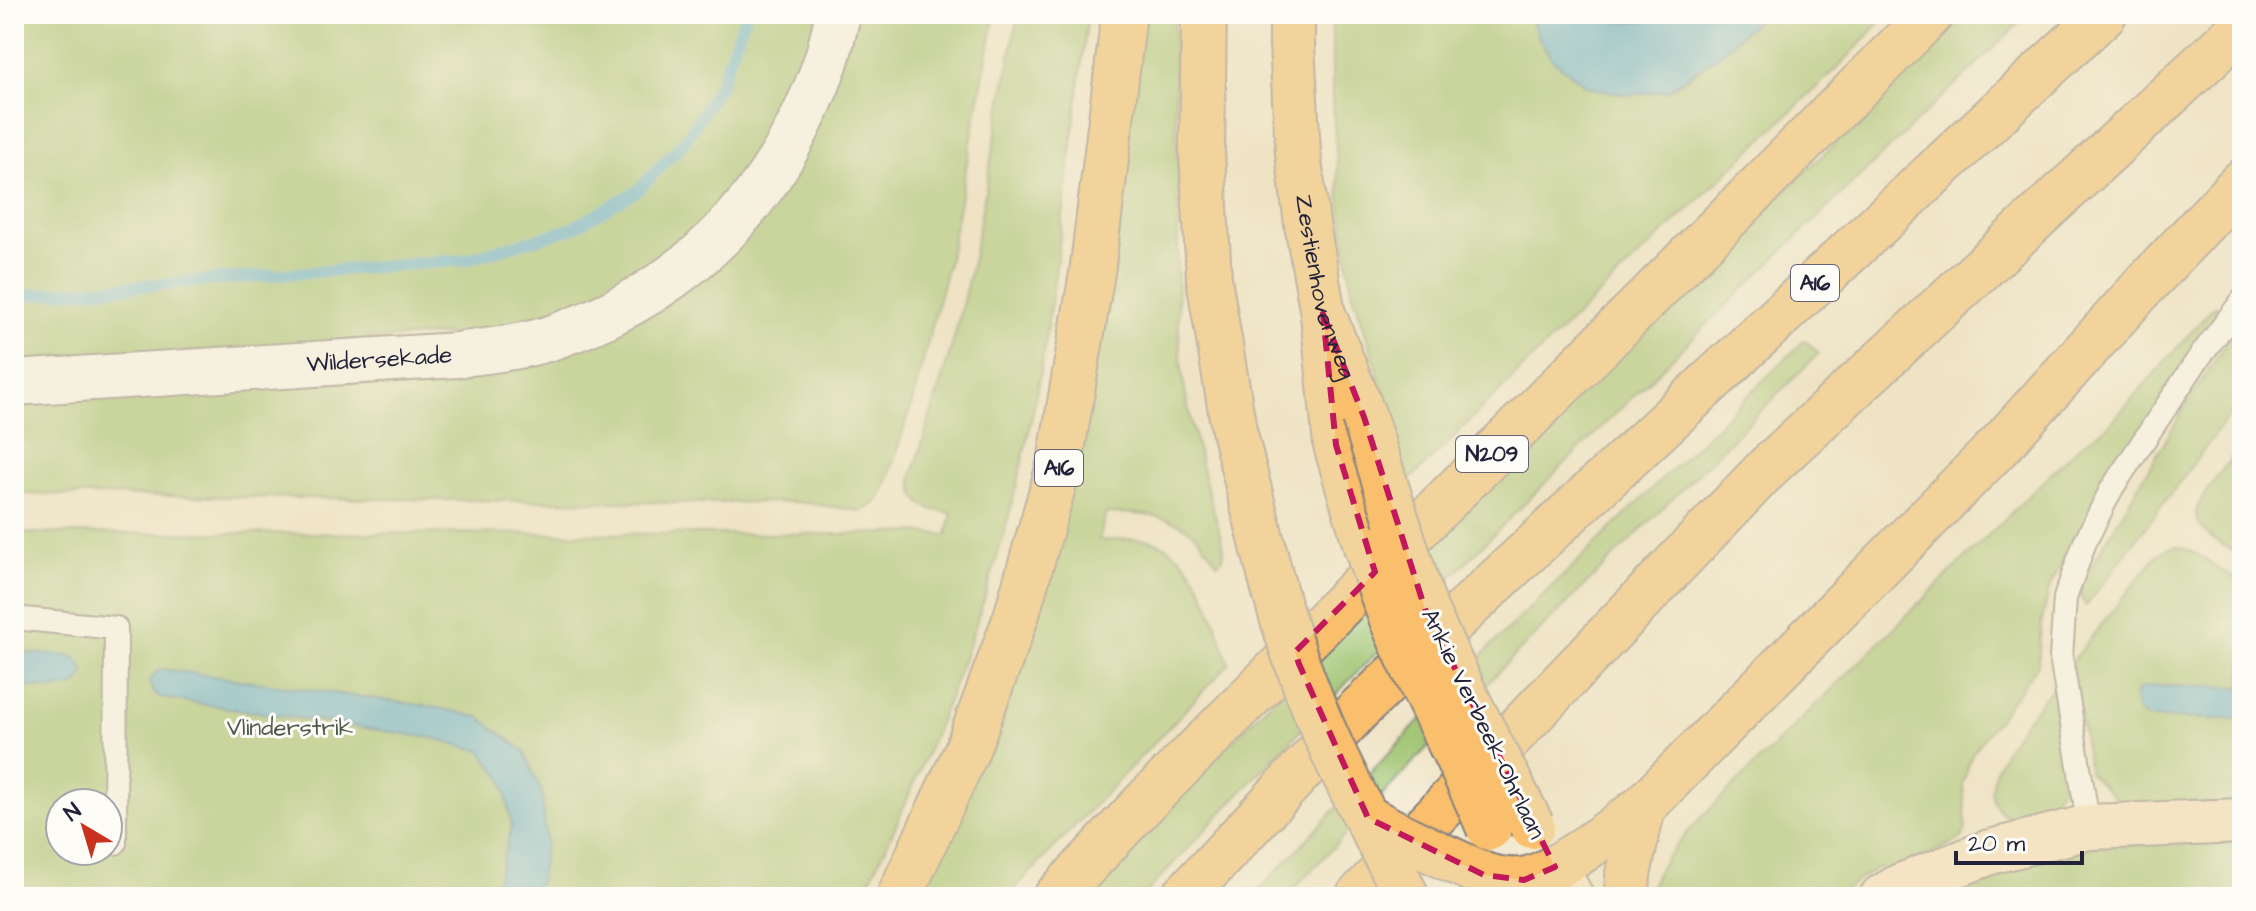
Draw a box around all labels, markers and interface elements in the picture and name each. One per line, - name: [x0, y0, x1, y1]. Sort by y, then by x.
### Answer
- street label: Zestienhovenweg: [1286, 192, 1364, 385]
- road number: A16: [1791, 265, 1839, 301]
- street label: Wildersekade: [305, 338, 453, 381]
- road number: N209: [1456, 436, 1528, 472]
- road number: A16: [1035, 450, 1083, 486]
- street label: Ankie Verbeek-Ohrlaan: [1412, 603, 1554, 845]
- park label: Vlinderstrik: [227, 711, 353, 745]
- north arrow: [44, 787, 124, 867]
- text: N: [58, 796, 88, 829]
- scale bar: [1956, 815, 2082, 865]
- text: 20 m: [1968, 827, 2025, 861]

